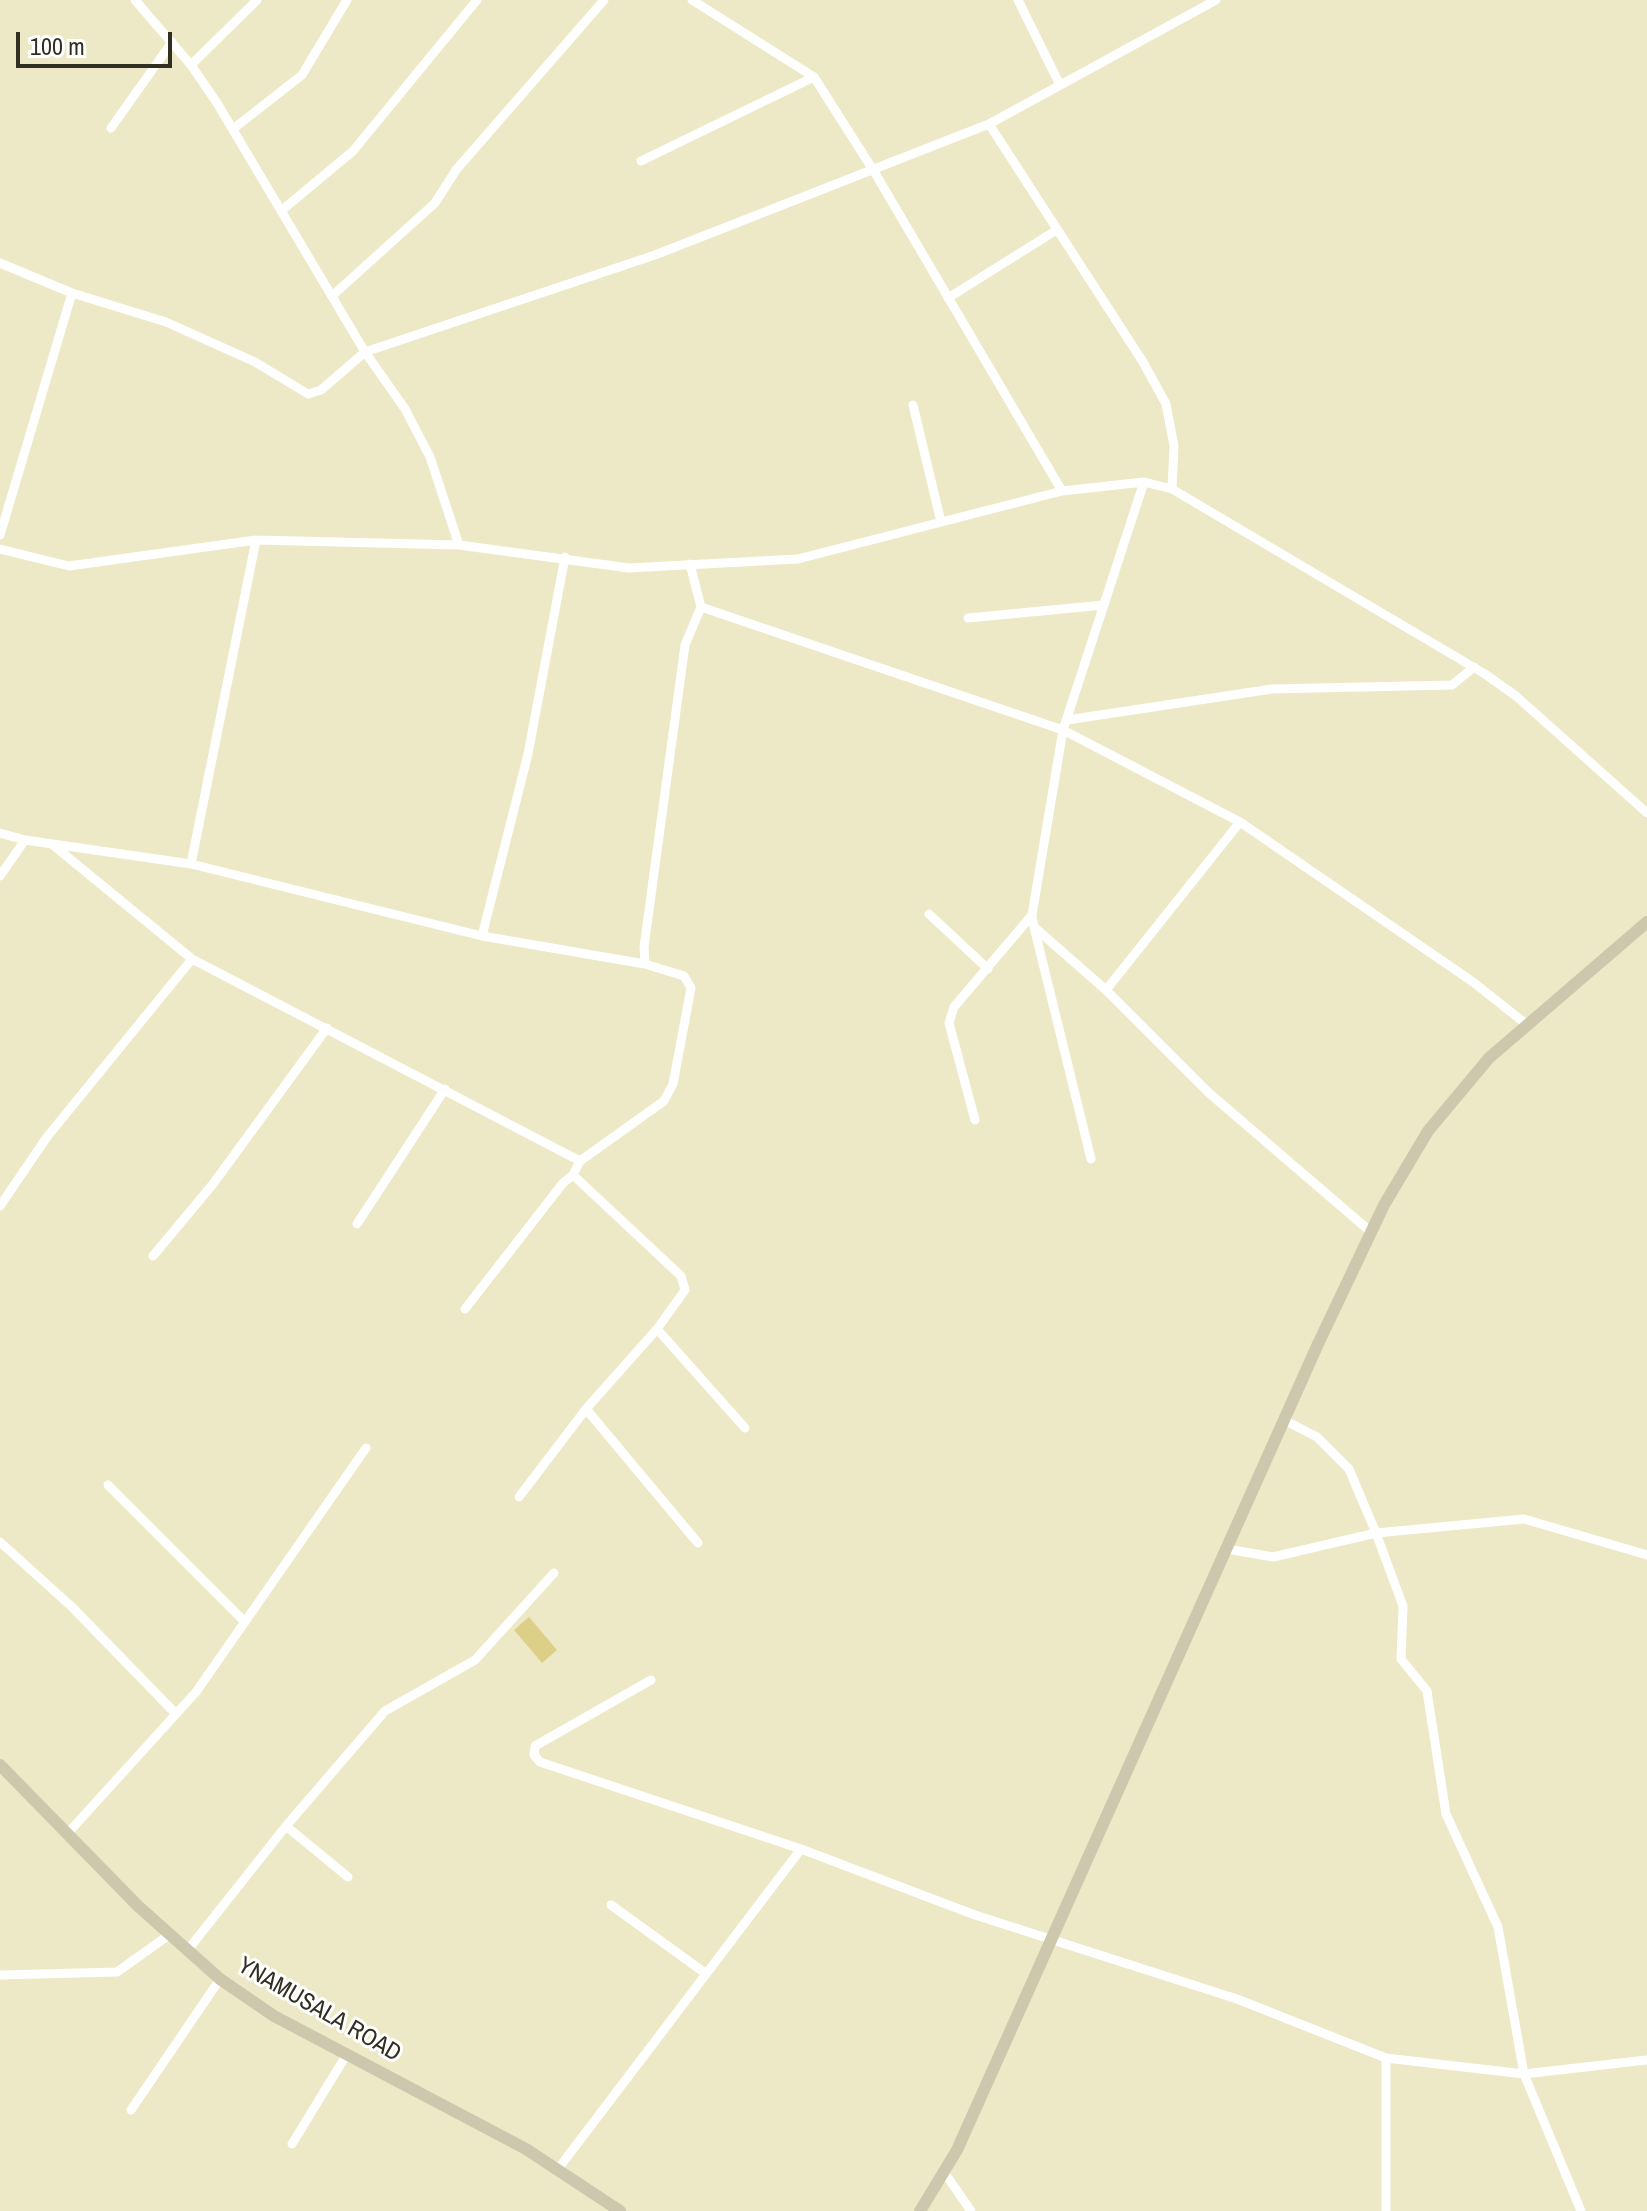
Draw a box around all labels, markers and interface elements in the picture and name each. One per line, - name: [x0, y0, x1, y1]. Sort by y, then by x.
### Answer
- scale bar: [20, 16, 176, 66]
- text: 100 m: [30, 30, 85, 62]
- street label: YNAMUSALA ROAD: [232, 1952, 406, 2068]

